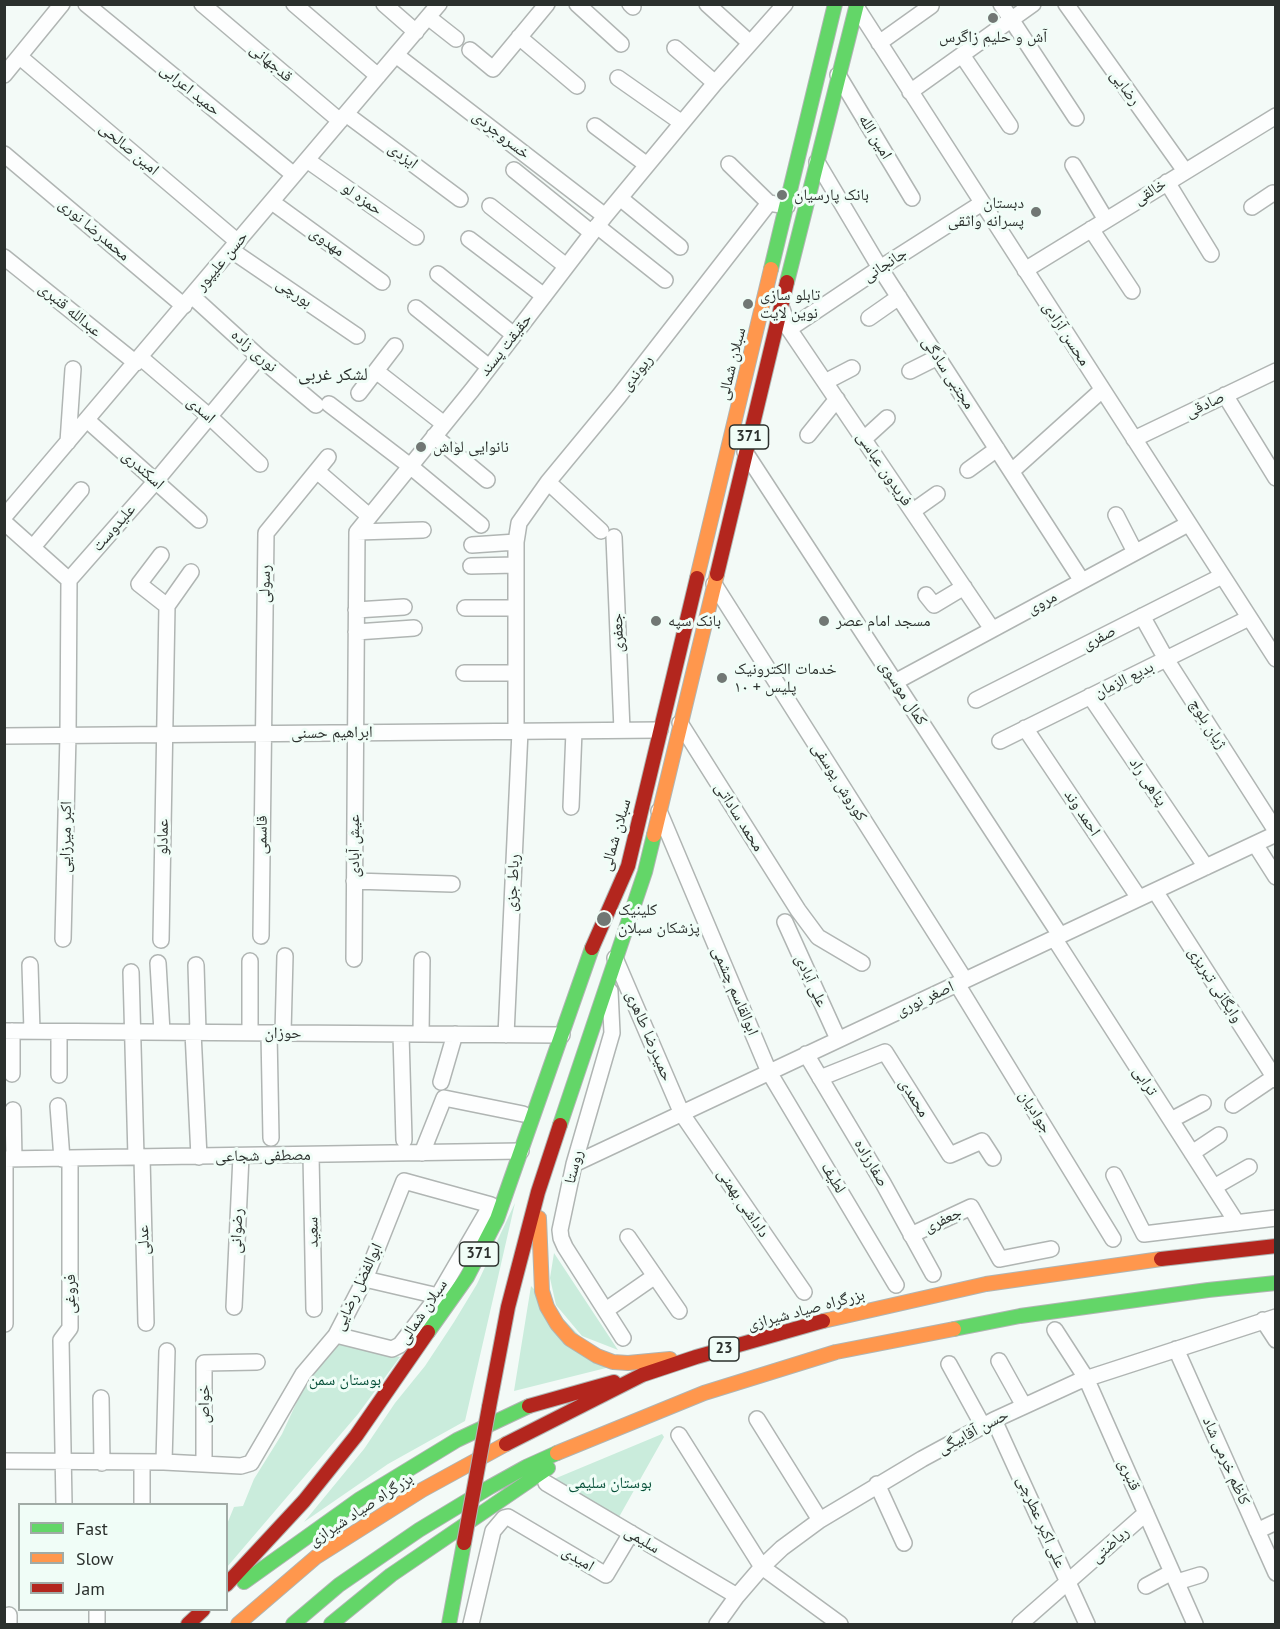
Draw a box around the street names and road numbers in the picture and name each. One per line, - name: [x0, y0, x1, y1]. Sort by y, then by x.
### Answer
- street label: قدجهانی: [246, 40, 296, 86]
- street label: حمید اعرابی: [156, 60, 224, 120]
- street label: رضایی: [1106, 66, 1144, 110]
- street label: خسروجردی: [468, 107, 534, 163]
- street label: امین الله: [854, 111, 896, 163]
- street label: امین صالحی: [95, 118, 163, 180]
- street label: ایزدی: [384, 139, 422, 173]
- street label: خالقی: [1130, 175, 1170, 209]
- street label: حمزه لو: [338, 178, 386, 220]
- street label: محمدرضا نوری: [54, 195, 134, 265]
- street label: مهدوی: [306, 223, 348, 261]
- street label: حسن علیپور: [192, 227, 252, 295]
- street label: جانجانی: [859, 244, 911, 286]
- street label: بورچی: [272, 274, 316, 312]
- street label: عبدالله قنبری: [35, 279, 105, 341]
- street label: محسن آزادی: [1038, 298, 1094, 370]
- street label: حقیقت پسند: [476, 310, 536, 380]
- street label: نوری زاده: [227, 325, 281, 377]
- street label: سبلان شمالی: [714, 326, 750, 402]
- street label: مجتبی سادگی: [917, 333, 979, 413]
- street label: ریوندی: [617, 351, 657, 395]
- street label: صادقی: [1182, 388, 1228, 422]
- street label: اسدی: [183, 392, 219, 428]
- road number: 371: [730, 425, 768, 449]
- street label: فریدون عباسی: [852, 428, 916, 510]
- street label: اسکندری: [118, 446, 168, 494]
- street label: علیدوست: [88, 500, 140, 556]
- street label: رسولی: [255, 565, 275, 603]
- street label: مروی: [1024, 587, 1060, 619]
- street label: جعفری: [608, 613, 628, 653]
- street label: صفری: [1079, 621, 1119, 655]
- street label: کمال موسوی: [875, 657, 931, 729]
- street label: بدیع الزمان: [1091, 657, 1157, 703]
- street label: ژیان بلوچ: [1185, 695, 1231, 753]
- street label: ابراهیم حسنی: [291, 723, 373, 743]
- street label: کوروش یوسفی: [807, 739, 871, 825]
- street label: پناهی راد: [1125, 754, 1171, 810]
- street label: محمد ساداتی: [710, 779, 768, 855]
- street label: احمد وند: [1060, 786, 1104, 840]
- street label: سبلان شمالی: [597, 797, 635, 873]
- street label: اکبر میرزایی: [56, 801, 76, 873]
- street label: عیش آبادی: [344, 814, 364, 878]
- street label: قاسمی: [252, 815, 272, 855]
- street label: عمادلو: [153, 819, 173, 855]
- street label: رباط جزی: [502, 854, 524, 912]
- street label: ابوالقاسم چشمی: [708, 944, 762, 1038]
- street label: وایگانی تبریزی: [1183, 944, 1247, 1026]
- street label: علی آبادی: [790, 952, 832, 1010]
- street label: اصغر نوری: [893, 977, 957, 1021]
- street label: حمیدرضا طاهری: [621, 988, 677, 1084]
- street label: حوزان: [264, 1023, 302, 1043]
- street label: ترابی: [1128, 1063, 1162, 1099]
- street label: محمدی: [895, 1075, 933, 1121]
- street label: جوادیان: [1014, 1087, 1056, 1137]
- street label: صفارزاده: [850, 1136, 892, 1190]
- street label: مصطفی شجاعی: [215, 1146, 311, 1166]
- street label: روستا: [561, 1148, 587, 1186]
- street label: لطیف: [816, 1159, 850, 1197]
- street label: داداشی بهمنی: [713, 1165, 773, 1241]
- street label: جعفری: [921, 1203, 965, 1237]
- street label: رضوانی: [227, 1208, 247, 1254]
- street label: سعید: [303, 1217, 323, 1247]
- street label: عدلی: [134, 1225, 154, 1255]
- street label: ابوالفضل رضایی: [329, 1240, 387, 1334]
- road number: 371: [460, 1242, 498, 1266]
- street label: فروغی: [60, 1274, 80, 1314]
- street label: سبلان شمالی: [394, 1276, 452, 1348]
- street label: بزرگراه صیاد شیرازی: [745, 1285, 867, 1335]
- road number: 23: [709, 1337, 739, 1361]
- street label: خواص: [194, 1384, 214, 1424]
- street label: حسن آقابیگی: [934, 1405, 1012, 1459]
- street label: کاظم خرمی شاد: [1198, 1414, 1254, 1508]
- street label: قنبری: [1114, 1456, 1144, 1494]
- street label: بزرگراه صیاد شیرازی: [305, 1469, 417, 1551]
- street label: علی اکبر عطرچی: [1012, 1473, 1070, 1571]
- street label: سلیمی: [621, 1522, 663, 1558]
- street label: ریاضتی: [1087, 1523, 1133, 1567]
- street label: امیدی: [558, 1542, 598, 1576]

